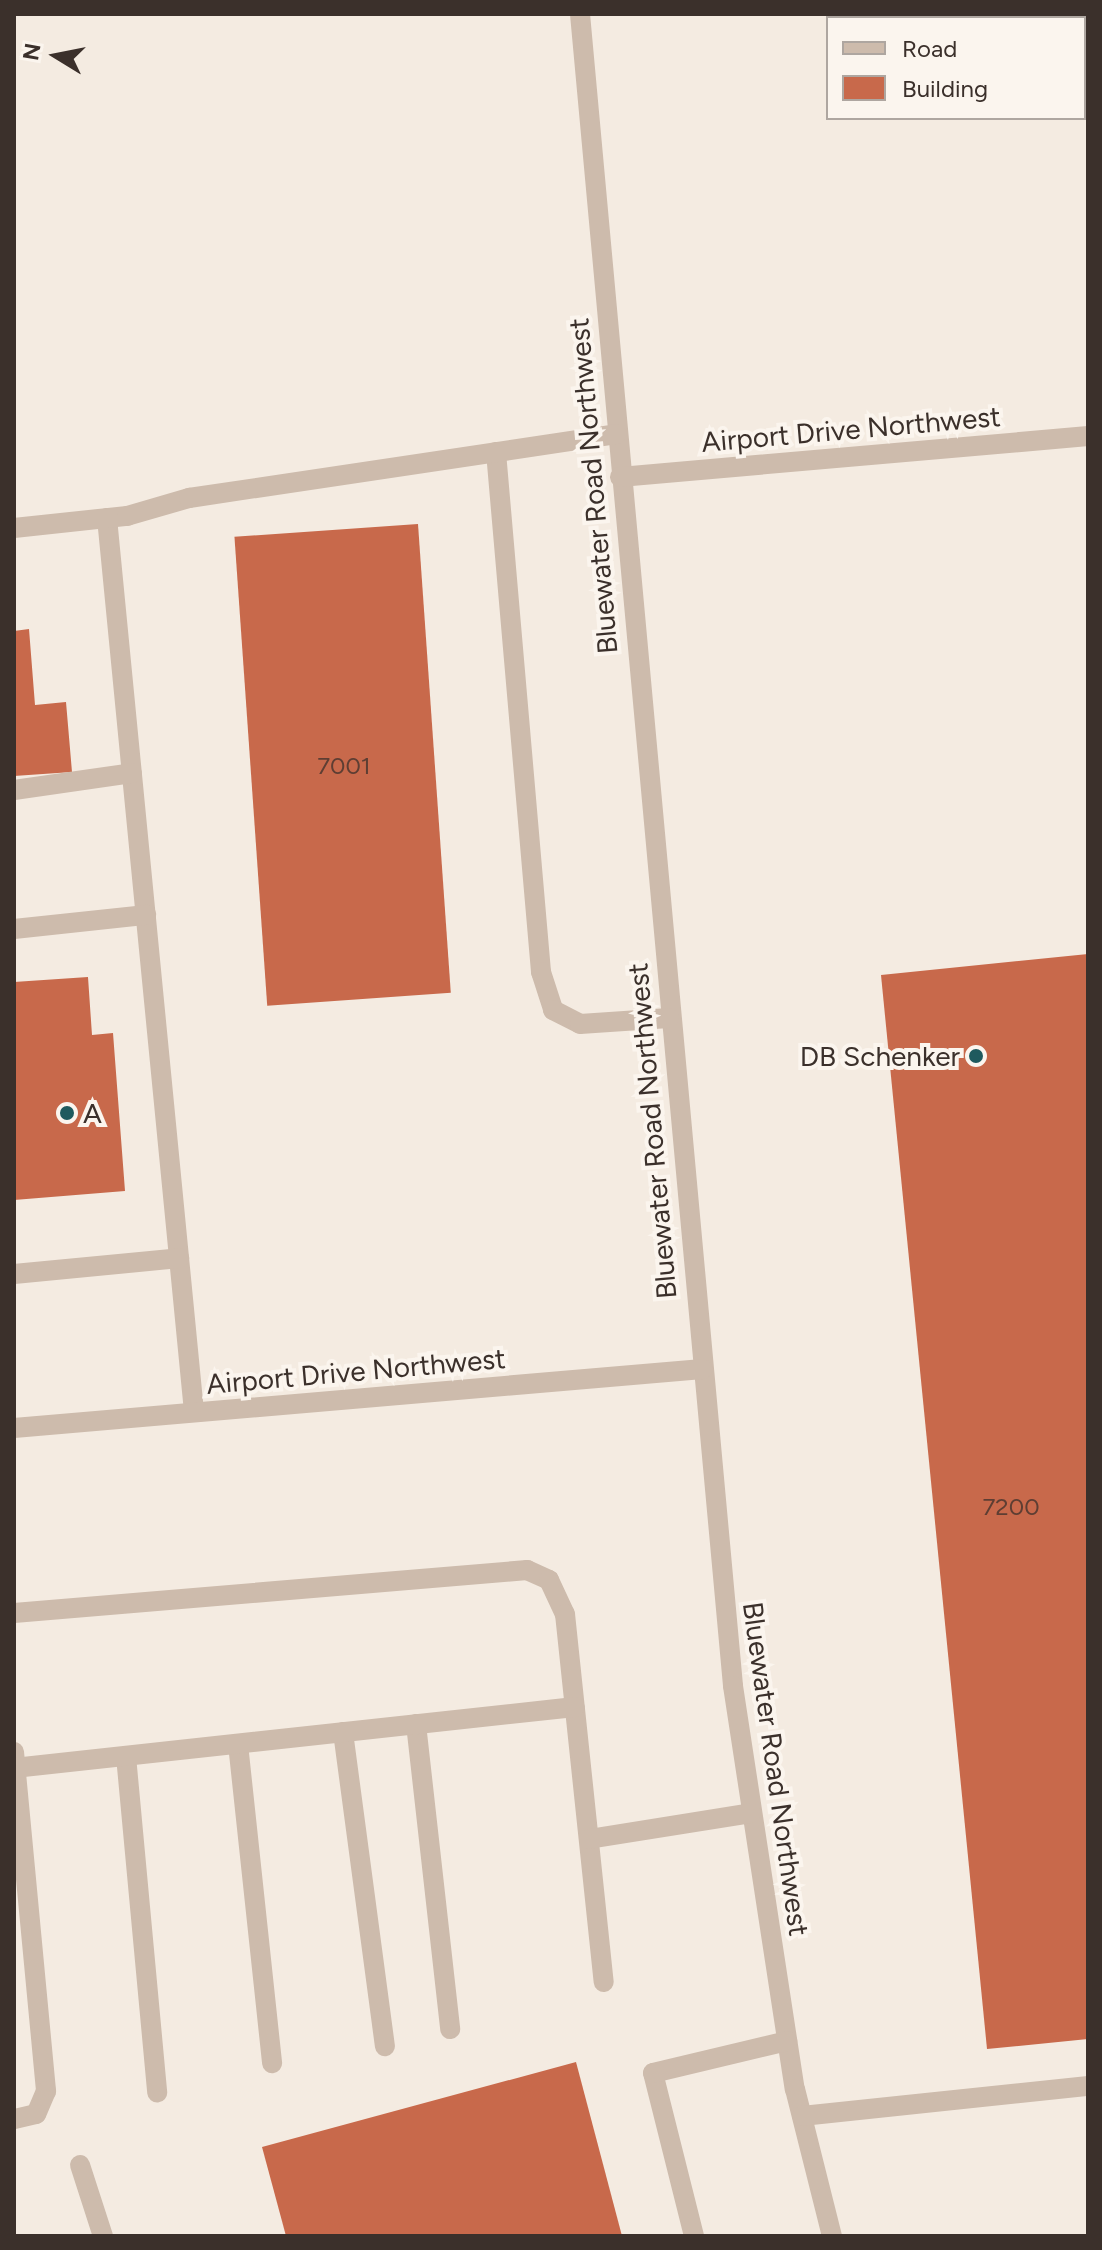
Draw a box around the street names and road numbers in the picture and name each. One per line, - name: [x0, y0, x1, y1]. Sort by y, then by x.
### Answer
- street label: Bluewater Road Northwest: [562, 317, 624, 655]
- street label: Airport Drive Northwest: [700, 399, 1002, 459]
- street label: Bluewater Road Northwest: [621, 962, 683, 1300]
- street label: Airport Drive Northwest: [205, 1341, 507, 1401]
- street label: Bluewater Road Northwest: [736, 1600, 816, 1938]

